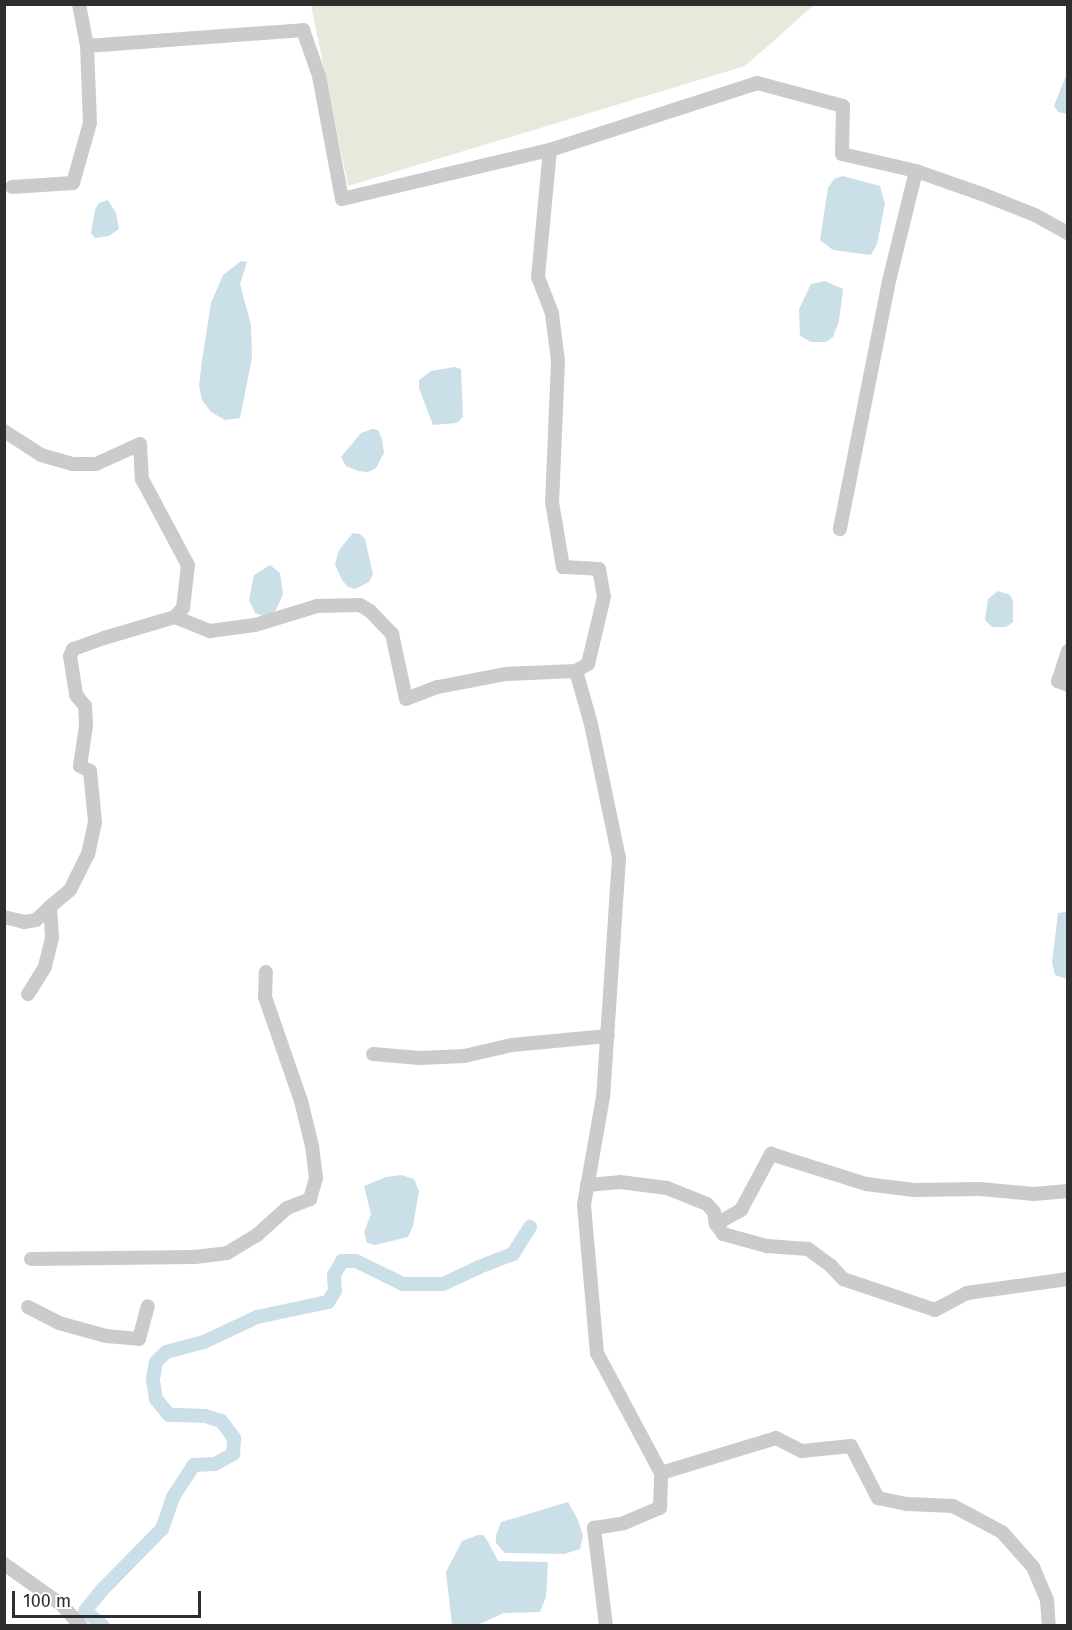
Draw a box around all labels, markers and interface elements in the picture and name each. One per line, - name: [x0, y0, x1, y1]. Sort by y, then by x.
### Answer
- scale bar: [15, 1579, 204, 1617]
- text: 100 m: [23, 1590, 71, 1612]

